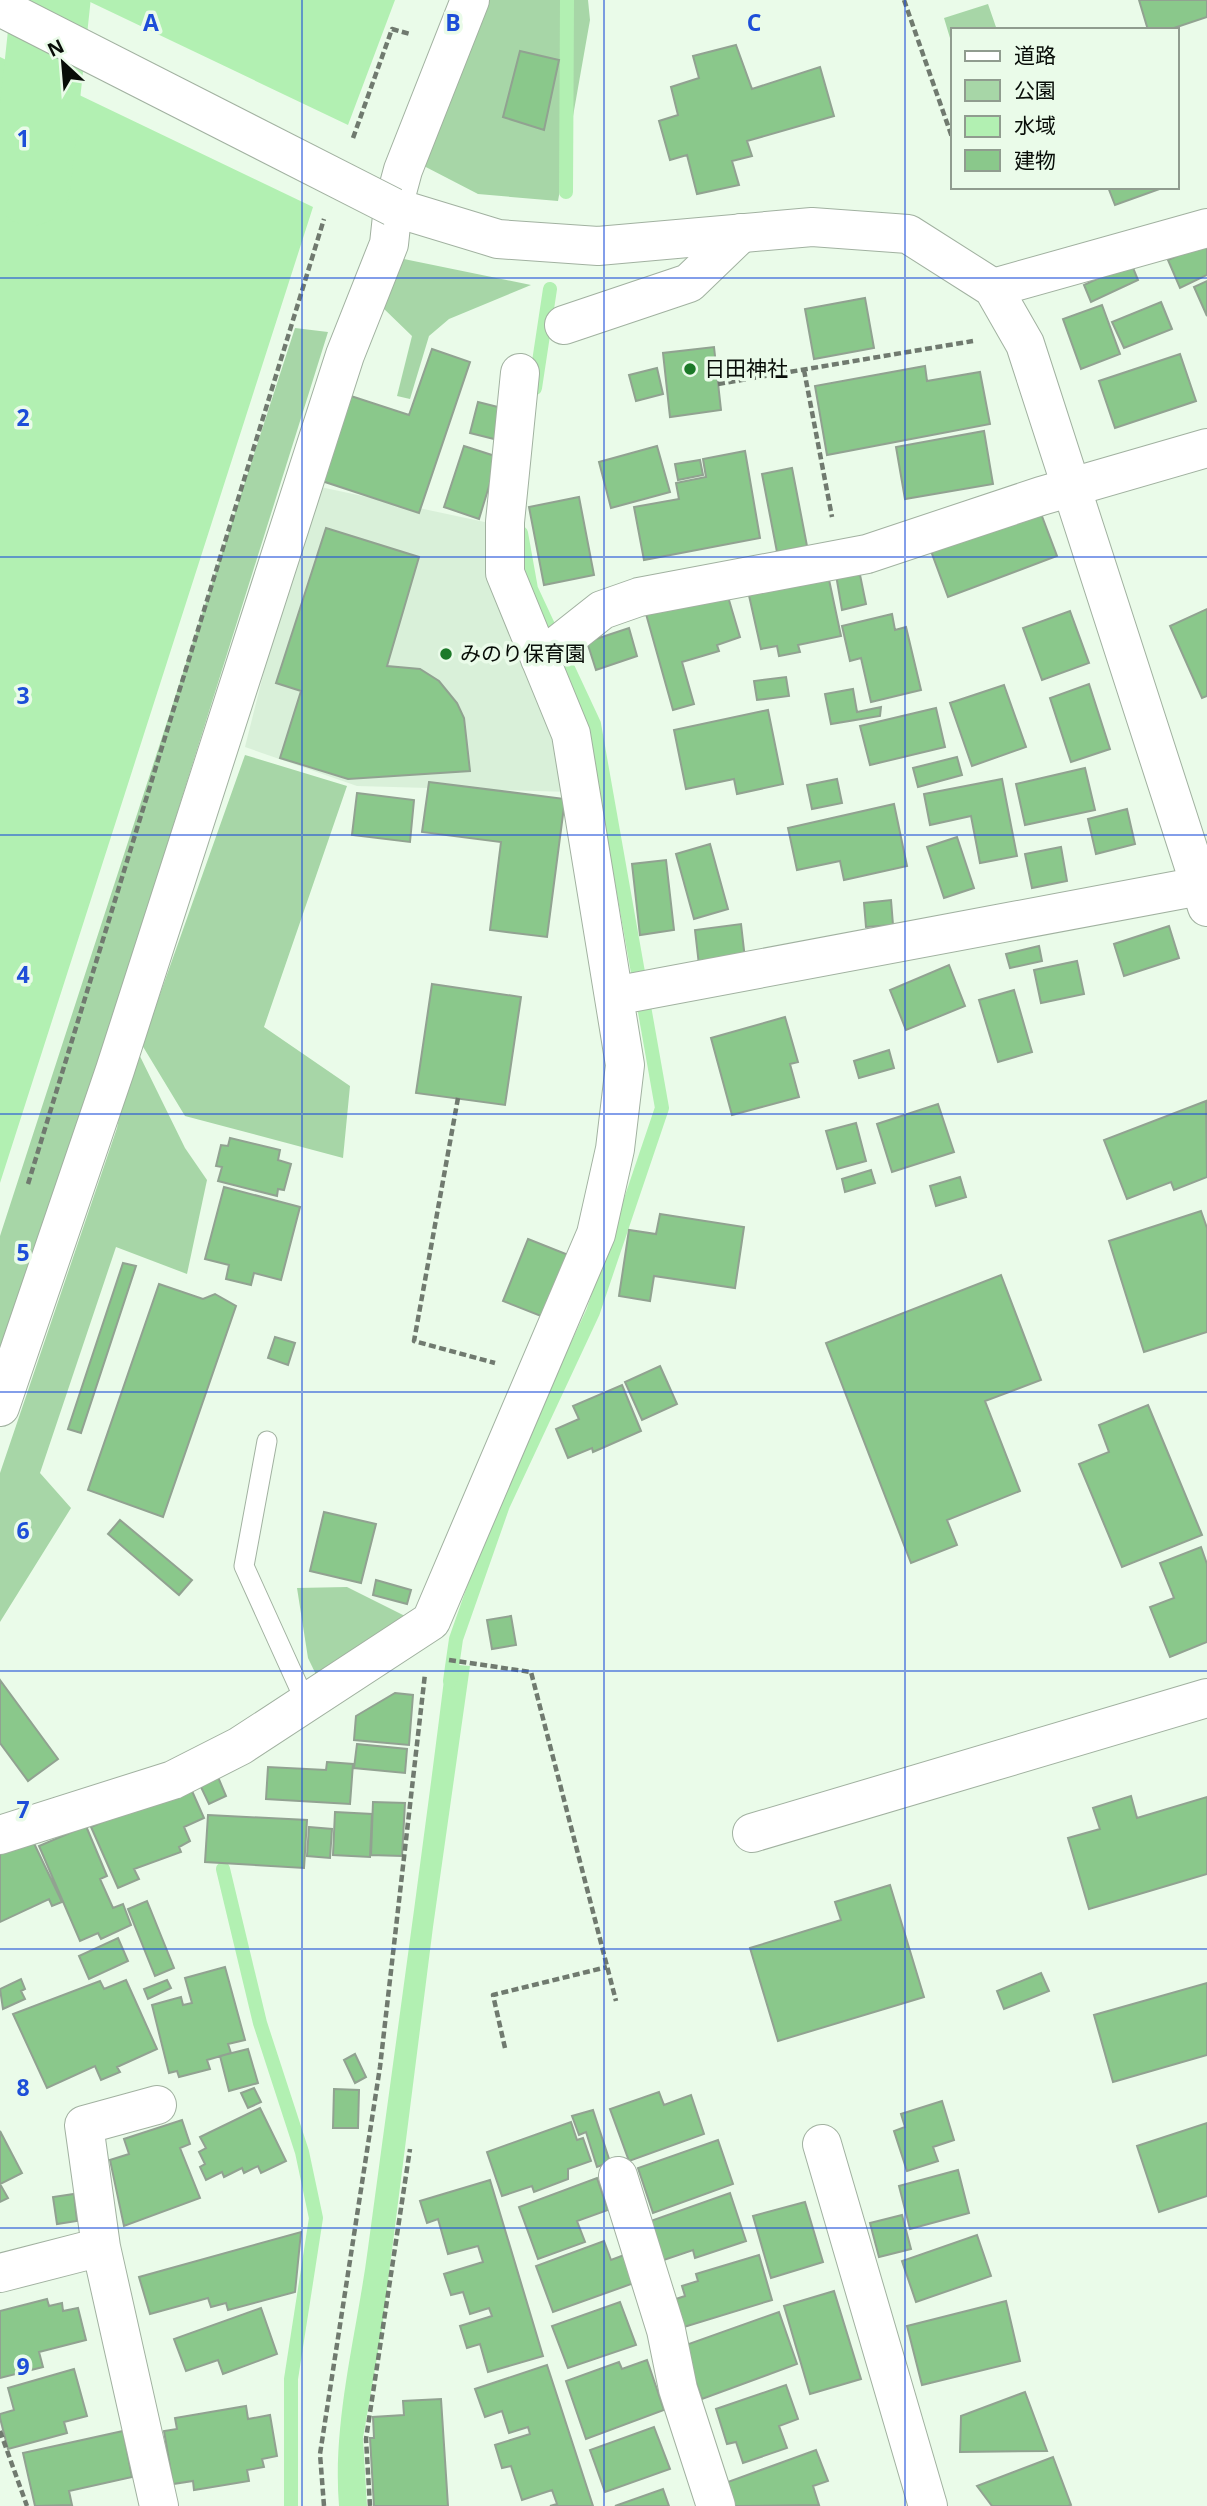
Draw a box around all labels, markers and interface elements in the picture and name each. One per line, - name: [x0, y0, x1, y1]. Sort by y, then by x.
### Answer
- text: A: [143, 6, 159, 38]
- text: B: [445, 6, 461, 38]
- text: C: [747, 6, 761, 38]
- north arrow: [28, 28, 98, 98]
- legend: [951, 28, 1179, 189]
- text: N: [43, 33, 68, 63]
- text: 道路: [1014, 41, 1056, 69]
- text: 公園: [1014, 76, 1056, 104]
- text: 水域: [1014, 111, 1056, 139]
- text: 1: [16, 122, 30, 154]
- text: 建物: [1014, 146, 1056, 174]
- place label: 日田神社: [704, 354, 788, 382]
- marker: 日田神社: [682, 361, 698, 377]
- text: 2: [16, 401, 30, 433]
- place label: みのり保育園: [460, 639, 586, 667]
- marker: みのり保育園: [438, 646, 454, 662]
- text: 3: [16, 679, 30, 711]
- text: 4: [16, 958, 30, 990]
- text: 5: [16, 1236, 30, 1268]
- text: 6: [16, 1514, 30, 1546]
- text: 7: [16, 1793, 30, 1825]
- text: 8: [16, 2071, 30, 2103]
- text: 9: [16, 2350, 30, 2382]

